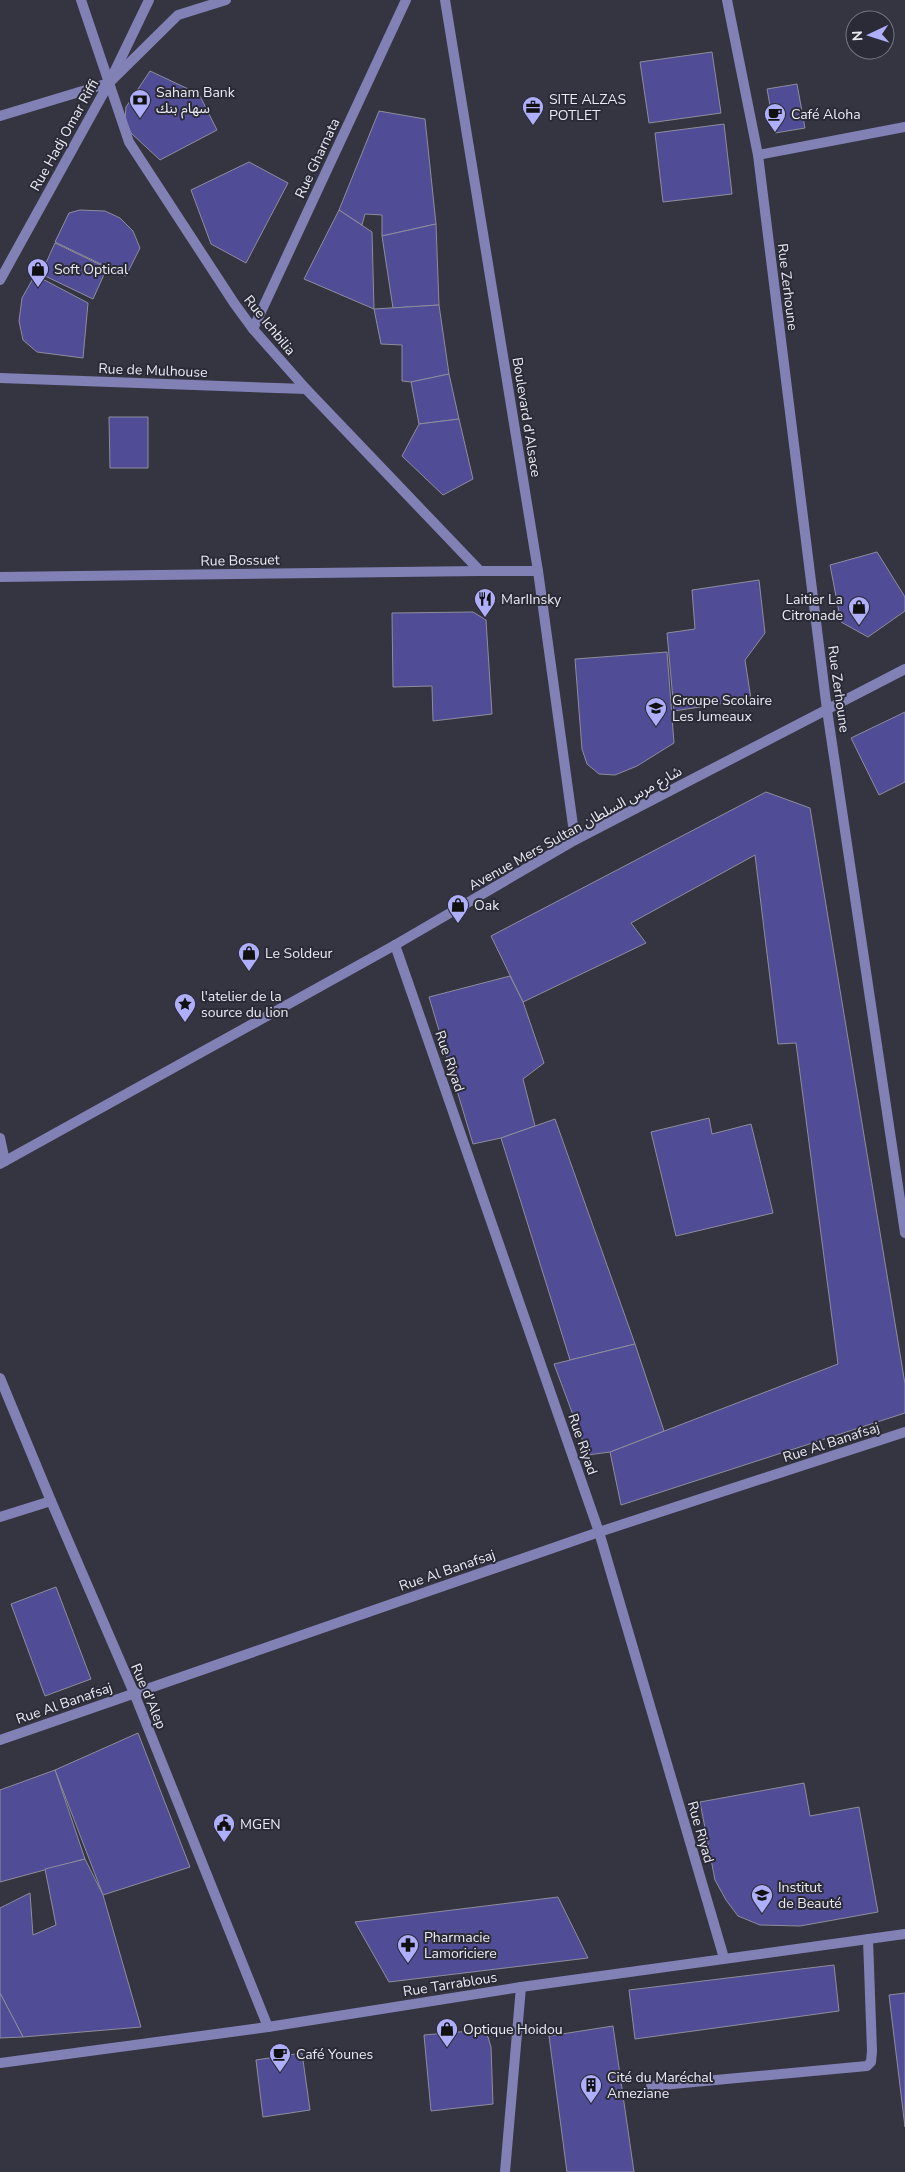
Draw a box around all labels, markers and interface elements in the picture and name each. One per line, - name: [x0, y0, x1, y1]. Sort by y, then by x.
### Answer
- north arrow: [845, 10, 895, 60]
- text: N: [848, 30, 867, 42]
- street label: Rue Hadj Omar Riffi: [26, 76, 103, 195]
- place label: Saham Bank سهام بنك: [156, 83, 236, 119]
- bank icon: Saham Bank سهام بنك: [128, 88, 152, 119]
- place label: SITE ALZAS POTLET: [549, 90, 626, 125]
- office icon: SITE ALZAS POTLET: [521, 95, 545, 126]
- cafe icon: Café Aloha: [763, 102, 787, 133]
- place label: Café Aloha: [791, 105, 861, 124]
- street label: Rue Gharnata: [291, 115, 344, 201]
- street label: Rue Zerhoune: [773, 242, 802, 332]
- shop icon: Soft Optical: [26, 257, 50, 288]
- place label: Soft Optical: [54, 260, 129, 279]
- street label: Rue Ichbilia: [239, 291, 300, 359]
- street label: Boulevard d'Alsace: [508, 356, 545, 478]
- street label: Rue de Mulhouse: [98, 359, 208, 382]
- street label: Rue Bossuet: [200, 550, 280, 571]
- restaurant icon: MarIInsky: [473, 587, 497, 618]
- place label: MarIInsky: [501, 590, 562, 609]
- place label: Laitier La Citronade: [782, 590, 843, 625]
- shop icon: Laitier La Citronade: [847, 595, 871, 626]
- street label: Rue Zerhoune: [823, 644, 854, 734]
- place label: Groupe Scolaire Les Jumeaux: [672, 691, 772, 726]
- school or university icon: Groupe Scolaire Les Jumeaux: [644, 696, 668, 727]
- street label: Avenue Mers Sultan شارع مرس السلطان: [465, 762, 686, 896]
- shop icon: Oak: [446, 893, 470, 924]
- place label: Oak: [474, 896, 500, 915]
- shop icon: Le Soldeur: [237, 941, 261, 972]
- place label: Le Soldeur: [265, 944, 333, 963]
- place label: l'atelier de la source du lion: [201, 987, 288, 1022]
- place icon: l'atelier de la source du lion: [173, 992, 197, 1023]
- street label: Rue Riyad: [430, 1028, 469, 1094]
- street label: Rue Riyad: [563, 1411, 602, 1477]
- street label: Rue Al Banafsaj: [780, 1418, 882, 1467]
- street label: Rue Al Banafsaj: [397, 1545, 498, 1596]
- street label: Rue d'Alep: [126, 1661, 171, 1732]
- street label: Rue Al Banafsaj: [14, 1678, 115, 1729]
- street label: Rue Riyad: [683, 1799, 718, 1865]
- public building icon: MGEN: [212, 1812, 236, 1843]
- place label: MGEN: [240, 1815, 281, 1834]
- place label: Institut de Beauté: [778, 1878, 842, 1913]
- school or university icon: Institut de Beauté: [750, 1883, 774, 1914]
- place label: Pharmacie Lamoriciere: [424, 1928, 497, 1963]
- pharmacy icon: Pharmacie Lamoriciere: [396, 1933, 420, 1964]
- street label: Rue Tarrablous: [402, 1968, 499, 2001]
- shop icon: Optique Hoidou: [435, 2017, 459, 2048]
- place label: Optique Hoidou: [463, 2020, 563, 2039]
- cafe icon: Café Younes: [268, 2042, 292, 2073]
- place label: Café Younes: [296, 2045, 373, 2064]
- place label: Cité du Maréchal Ameziane: [607, 2068, 714, 2103]
- building icon: Cité du Maréchal Ameziane: [579, 2073, 603, 2104]

